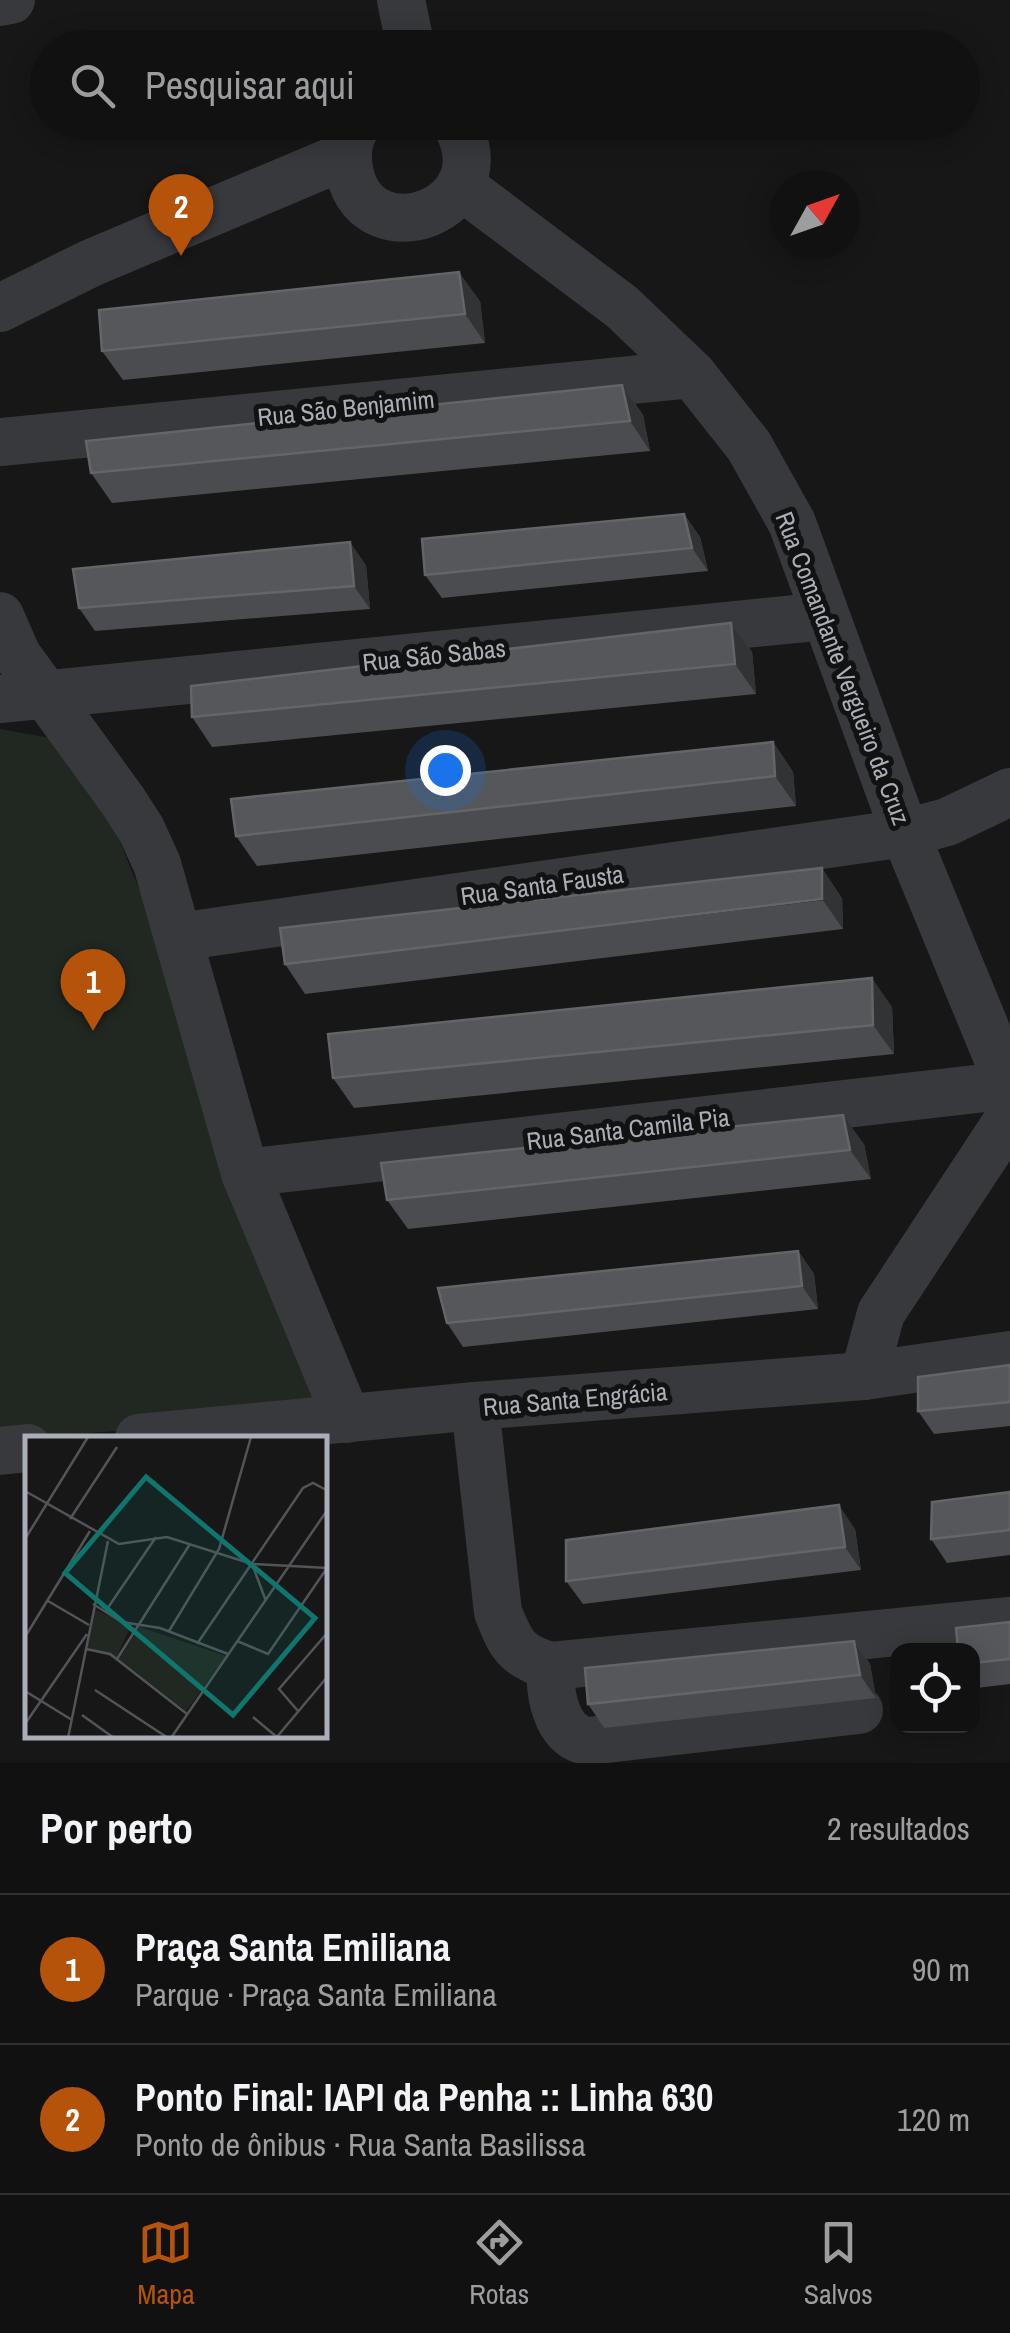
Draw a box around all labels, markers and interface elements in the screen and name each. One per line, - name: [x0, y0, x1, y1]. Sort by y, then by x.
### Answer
- search box: [30, 30, 980, 140]
- icon: search: [65, 58, 120, 113]
- text: Pesquisar aqui: [145, 60, 355, 111]
- north arrow: [770, 170, 860, 260]
- pin: 2: [148, 174, 214, 256]
- street label: Rua São Benjamim: [256, 382, 436, 434]
- street label: Rua Comandante Vergueiro da Cruz: [768, 507, 918, 829]
- street label: Rua São Sabas: [361, 631, 507, 679]
- your location: [420, 745, 471, 796]
- street label: Rua Santa Fausta: [458, 857, 626, 913]
- pin: 1: [61, 948, 126, 1031]
- street label: Rua Santa Camila Pia: [525, 1100, 732, 1158]
- street label: Rua Santa Engrácia: [482, 1374, 669, 1424]
- inset map: [25, 1436, 328, 1738]
- map controls: [890, 1643, 980, 1733]
- button: locate: [890, 1643, 980, 1733]
- text: Por perto: [40, 1800, 193, 1856]
- text: 2 resultados: [827, 1807, 970, 1850]
- text: Praça Santa Emiliana: [135, 1922, 450, 1973]
- text: 1: [65, 1948, 80, 1991]
- text: 90 m: [912, 1948, 970, 1991]
- text: Parque · Praça Santa Emiliana: [135, 1973, 497, 2016]
- text: Ponto Final: IAPI da Penha :: Linha 630: [135, 2072, 713, 2123]
- text: 2: [65, 2098, 80, 2141]
- text: 120 m: [897, 2098, 970, 2141]
- text: Ponto de ônibus · Rua Santa Basilissa: [135, 2123, 586, 2166]
- tab: Mapa: [137, 2215, 195, 2313]
- tab: Rotas: [469, 2215, 529, 2313]
- tab: Salvos: [804, 2215, 873, 2313]

